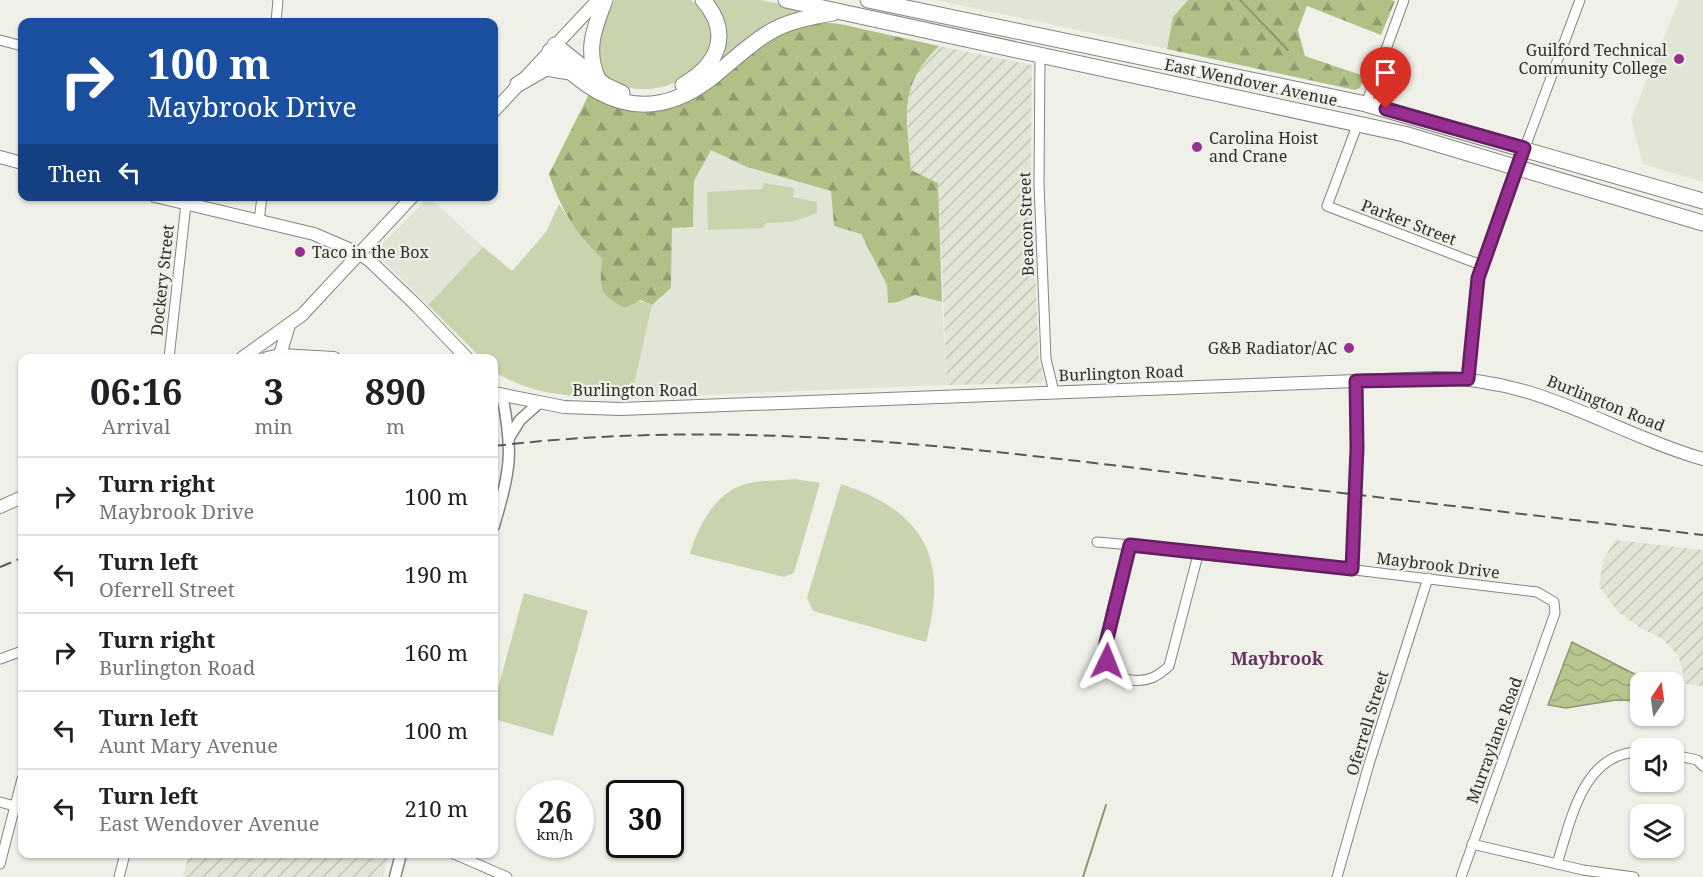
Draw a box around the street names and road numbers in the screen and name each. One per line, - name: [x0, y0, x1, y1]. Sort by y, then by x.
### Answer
- street label: East Wendover Avenue: [1162, 53, 1340, 111]
- street label: Beacon Street: [1013, 171, 1039, 276]
- street label: Parker Street: [1358, 194, 1460, 250]
- street label: Dockery Street: [145, 223, 179, 337]
- street label: Burlington Road: [1058, 360, 1184, 386]
- street label: Burlington Road: [1544, 369, 1668, 437]
- street label: Burlington Road: [572, 379, 698, 401]
- street label: Maybrook Drive: [1375, 547, 1501, 583]
- street label: Oferrell Street: [1341, 667, 1394, 778]
- street label: Murraylane Road: [1461, 673, 1527, 806]

